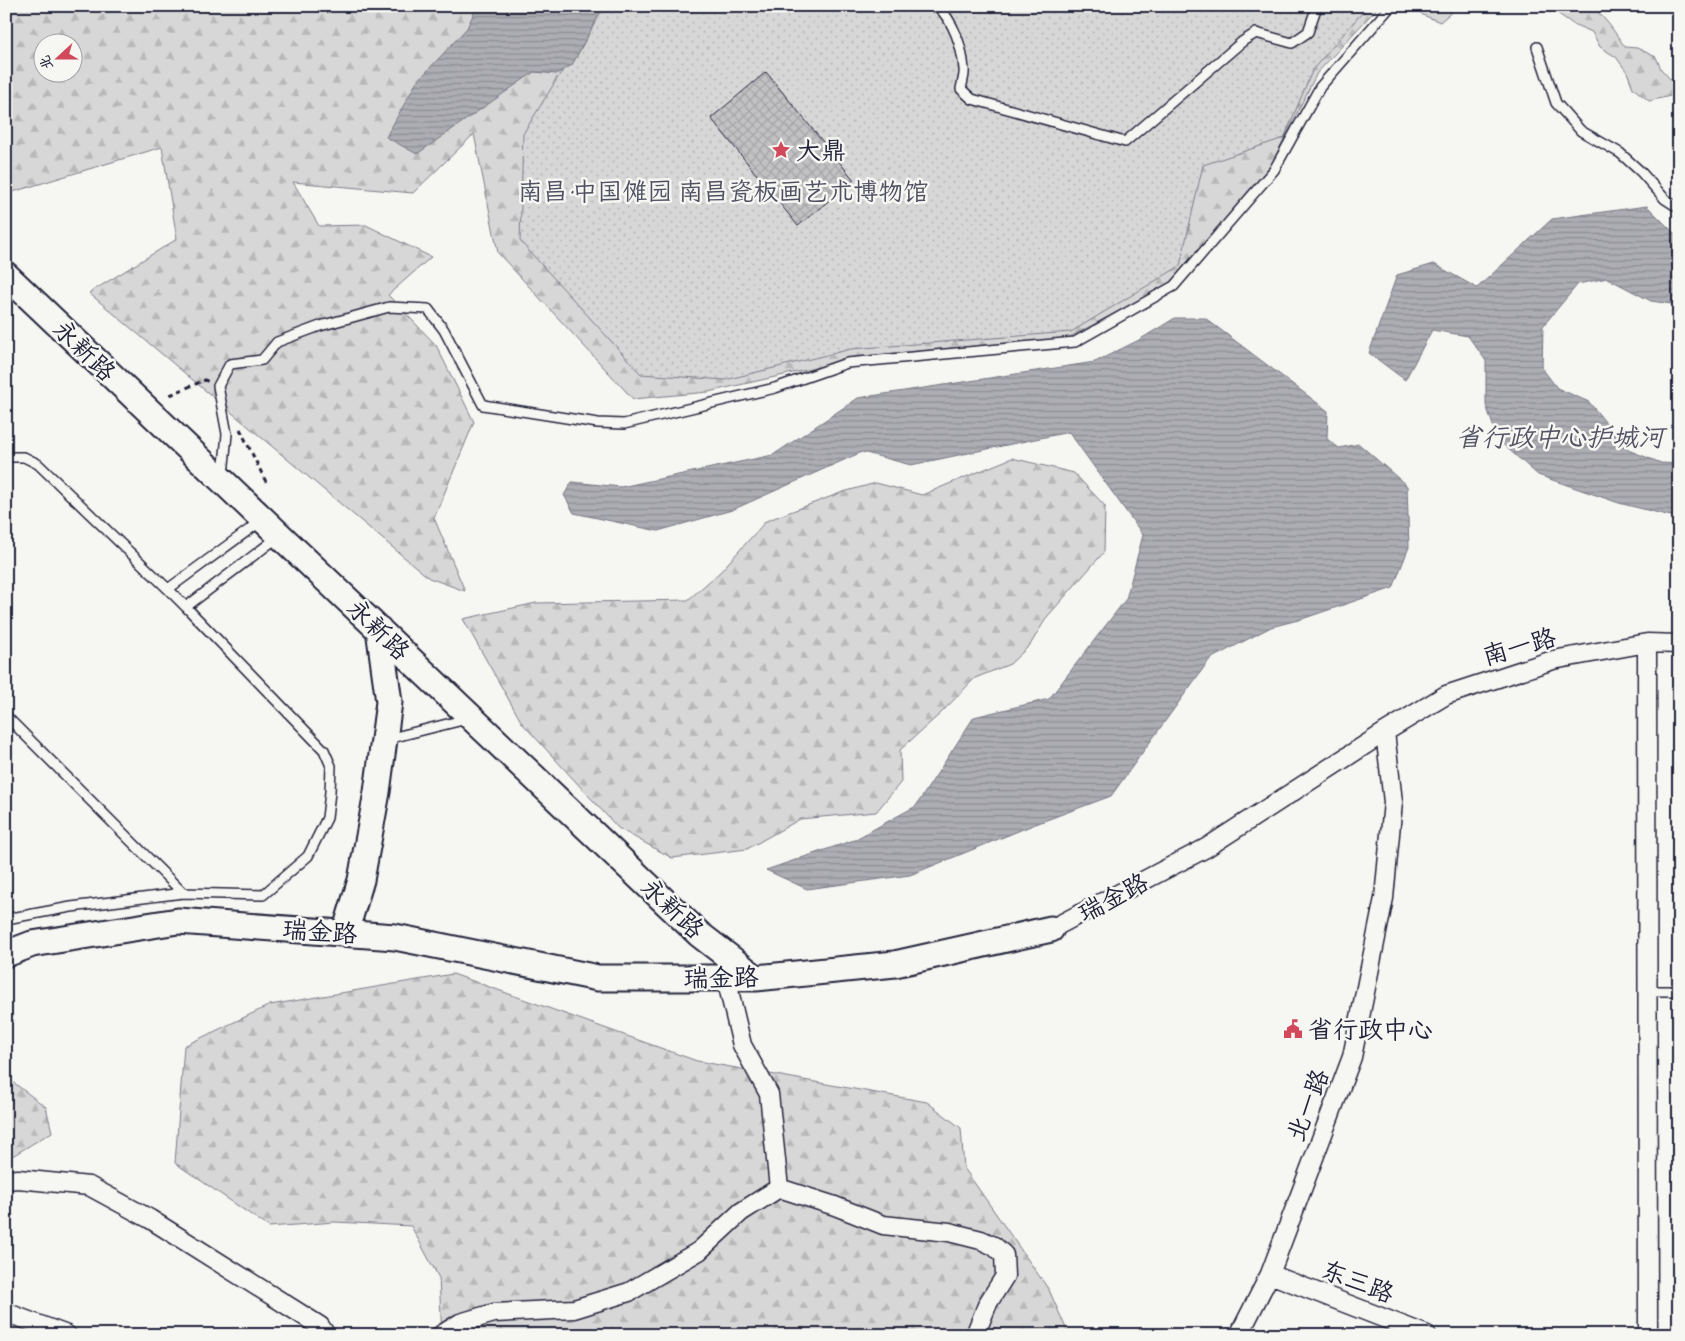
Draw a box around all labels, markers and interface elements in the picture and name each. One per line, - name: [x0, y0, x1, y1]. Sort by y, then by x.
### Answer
- north arrow: [32, 32, 82, 82]
- text: 北: [36, 53, 57, 72]
- place label: 大鼎: [796, 135, 846, 167]
- place icon: 大鼎: [770, 139, 792, 161]
- park label: 南昌·中国傩园 南昌瓷板画艺术博物馆: [518, 176, 928, 208]
- street label: 永新路: [46, 313, 122, 388]
- water label: 省行政中心护城河: [1456, 421, 1668, 454]
- street label: 永新路: [340, 592, 416, 667]
- street label: 南一路: [1479, 621, 1560, 673]
- street label: 瑞金路: [1073, 866, 1154, 930]
- street label: 永新路: [634, 871, 711, 946]
- street label: 瑞金路: [281, 913, 358, 951]
- street label: 瑞金路: [683, 961, 759, 995]
- place label: 省行政中心: [1308, 1014, 1433, 1046]
- public building icon: 省行政中心: [1282, 1018, 1304, 1040]
- street label: 北一路: [1280, 1065, 1336, 1146]
- street label: 东三路: [1317, 1254, 1398, 1310]

